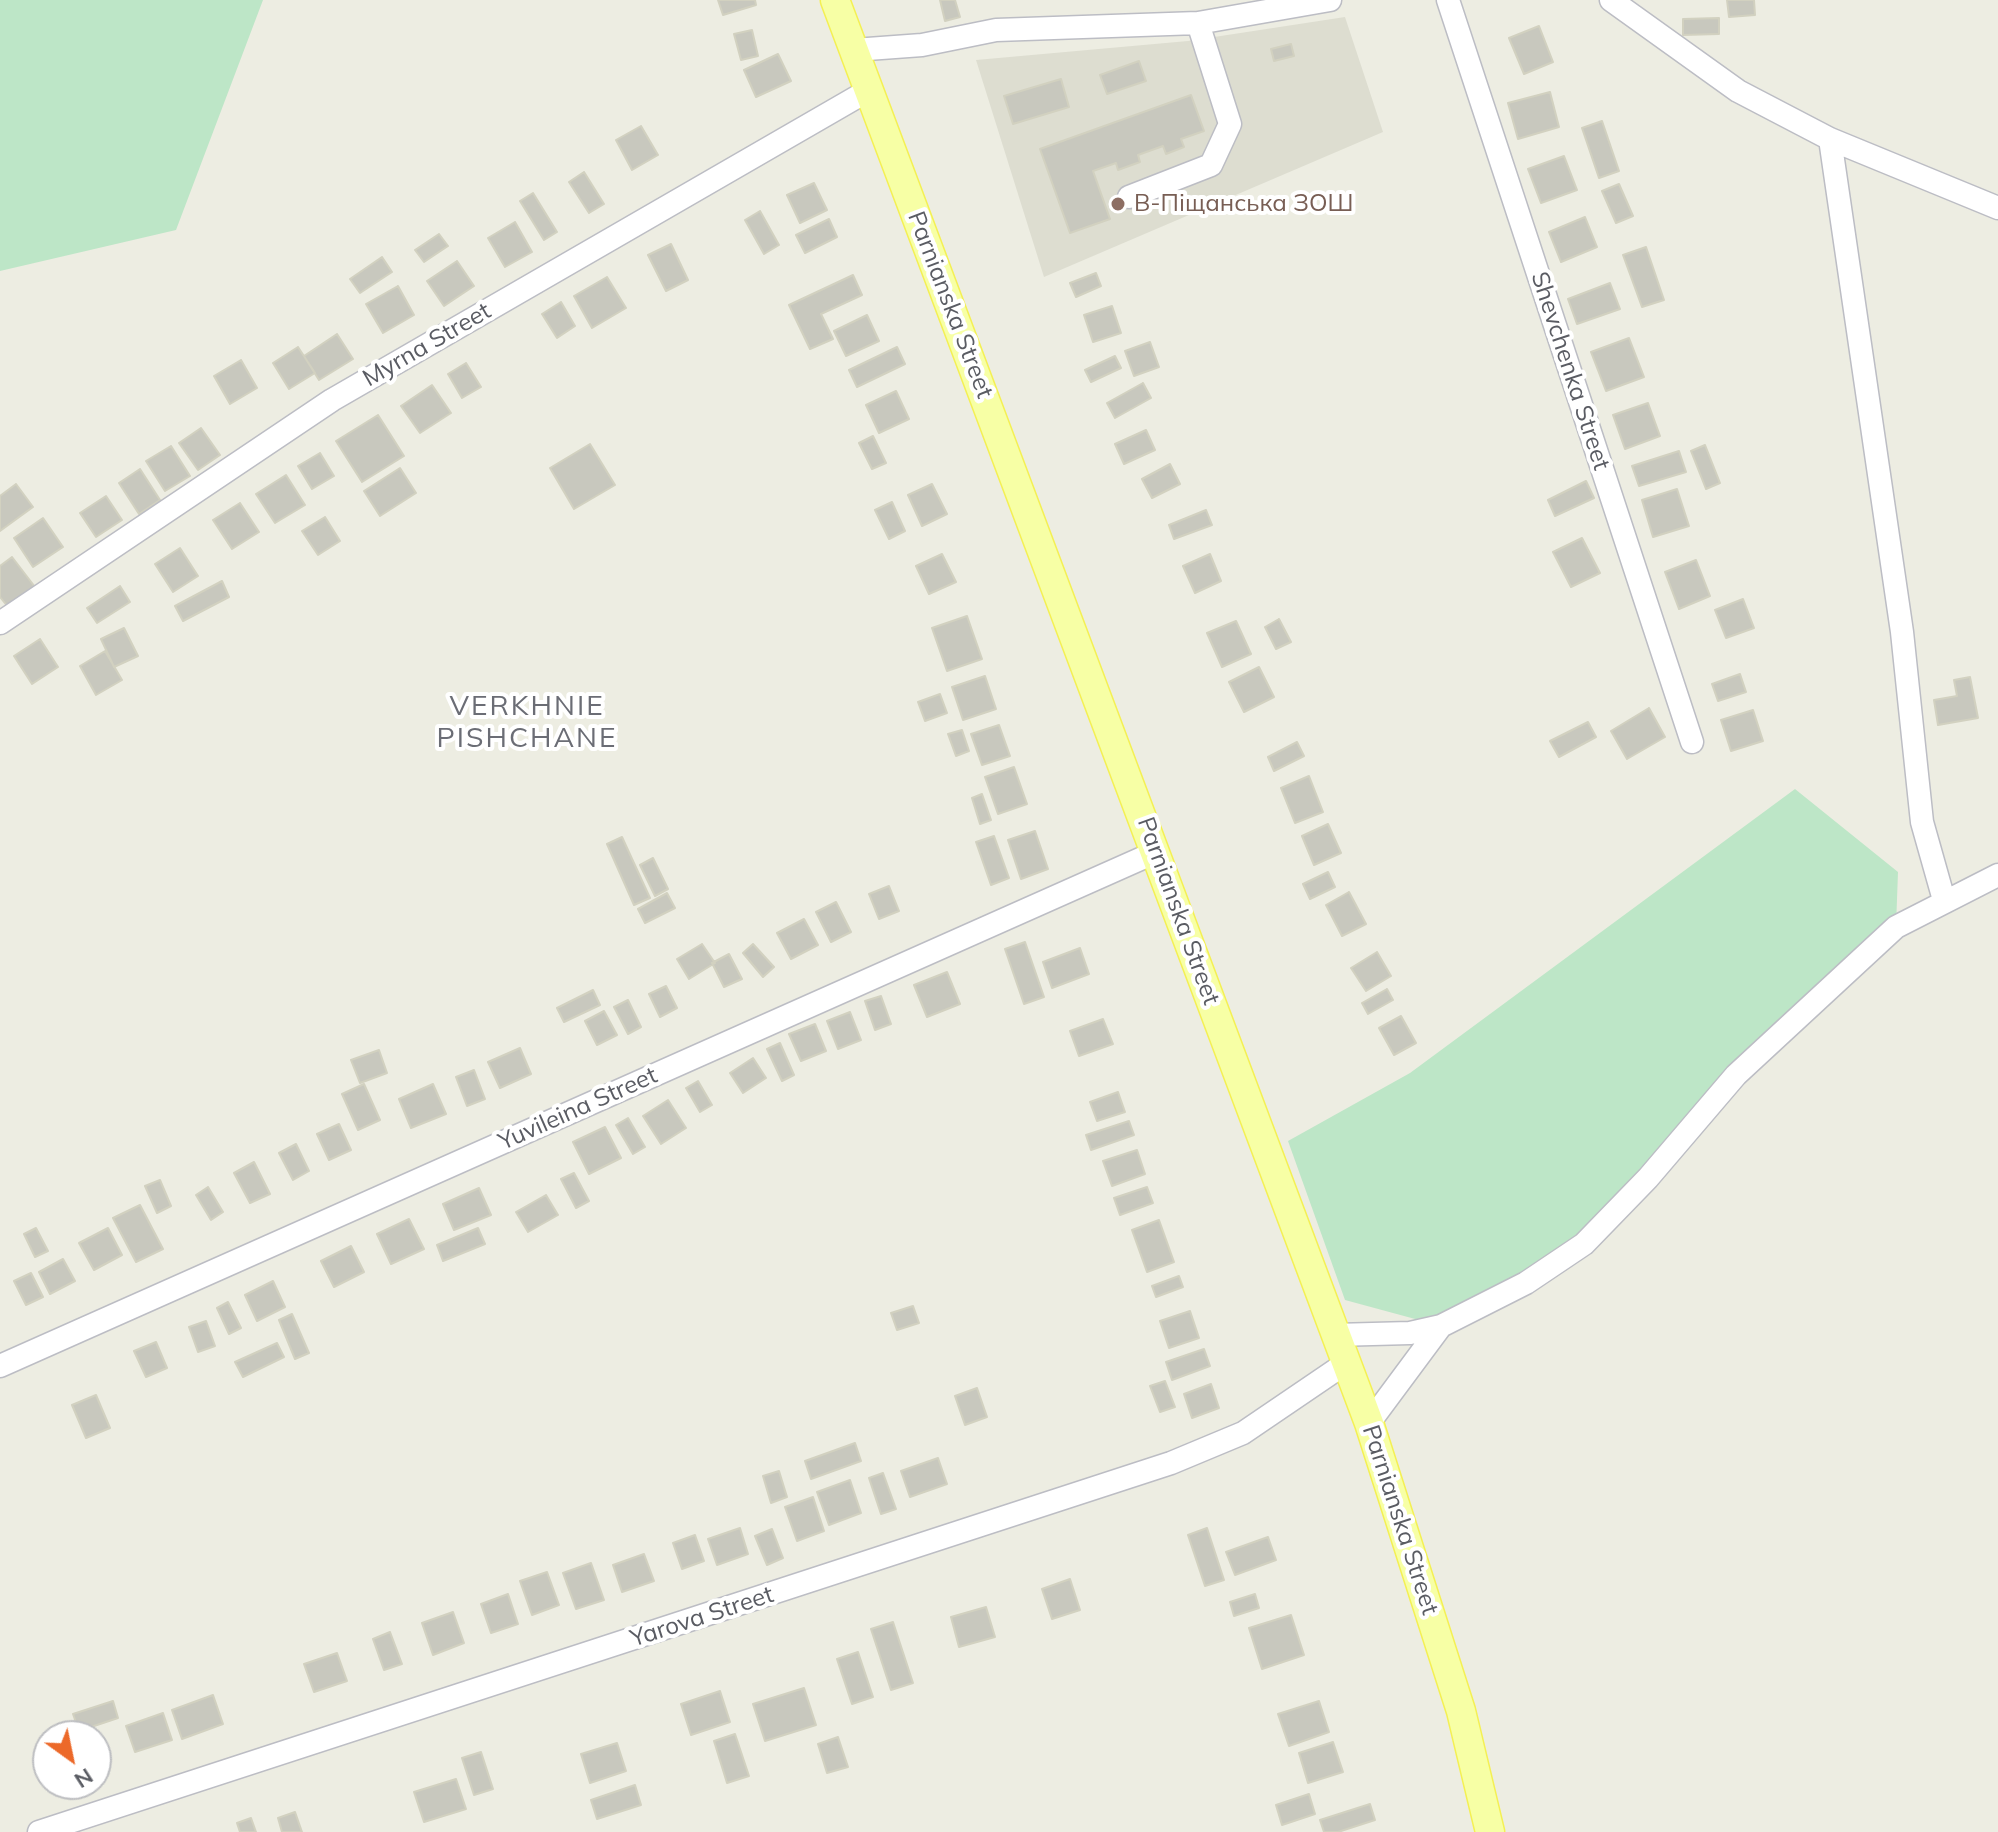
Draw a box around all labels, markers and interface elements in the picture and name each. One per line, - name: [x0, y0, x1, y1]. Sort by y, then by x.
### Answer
- place label: В-Піщанська ЗОШ: [1134, 190, 1353, 218]
- marker: В-Піщанська ЗОШ: [1109, 195, 1127, 213]
- street label: Parnianska Street: [901, 208, 999, 402]
- street label: Shevchenka Street: [1524, 268, 1616, 474]
- street label: Myrna Street: [358, 297, 496, 393]
- district label: VERKHNIE PISHCHANE: [437, 690, 617, 756]
- street label: Parnianska Street: [1131, 813, 1225, 1009]
- street label: Yuvileina Street: [494, 1061, 662, 1157]
- street label: Parnianska Street: [1356, 1422, 1444, 1618]
- street label: Yarova Street: [627, 1580, 777, 1654]
- north arrow: [32, 1720, 112, 1800]
- text: N: [69, 1762, 99, 1795]

